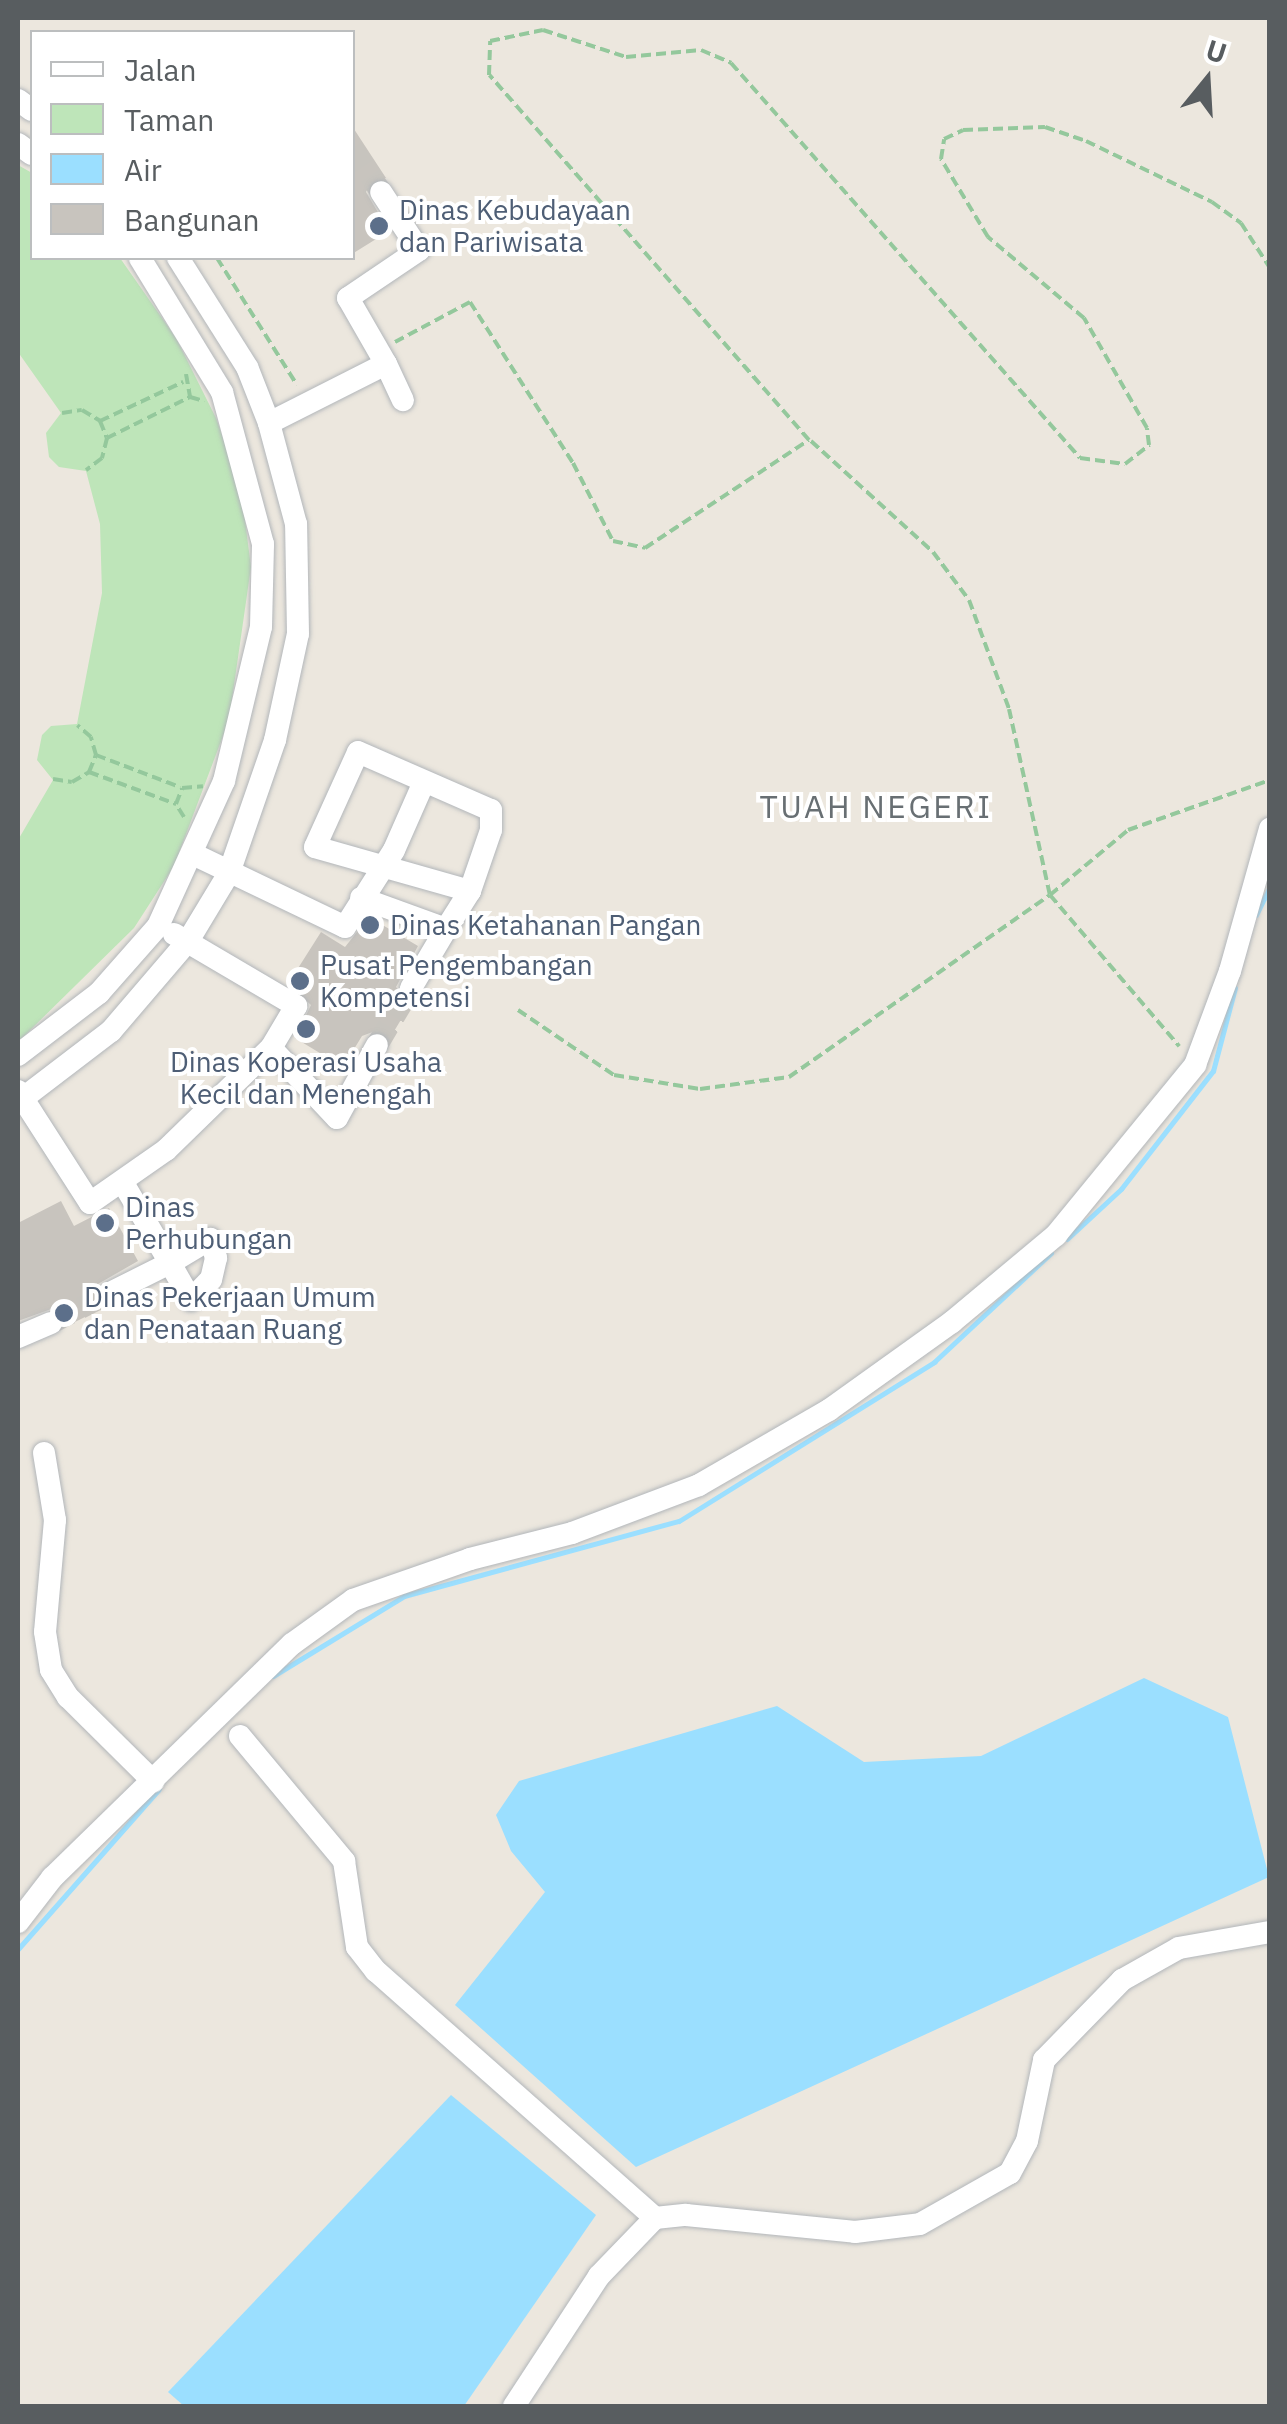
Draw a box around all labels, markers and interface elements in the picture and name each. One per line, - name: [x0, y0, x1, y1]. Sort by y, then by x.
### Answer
- legend: [30, 30, 355, 260]
- north arrow: [1157, 30, 1257, 130]
- text: U: [1201, 30, 1231, 72]
- text: Jalan: [124, 50, 197, 89]
- text: Taman: [124, 100, 214, 139]
- text: Air: [124, 150, 162, 189]
- place label: Dinas Kebudayaan dan Pariwisata: [399, 193, 631, 259]
- text: Bangunan: [124, 200, 260, 239]
- marker: Dinas Kebudayaan dan Pariwisata: [368, 215, 390, 237]
- district label: TUAH NEGERI: [759, 787, 993, 825]
- place label: Dinas Ketahanan Pangan: [390, 908, 701, 942]
- marker: Dinas Ketahanan Pangan: [359, 914, 381, 936]
- place label: Pusat Pengembangan Kompetensi: [320, 948, 593, 1014]
- marker: Pusat Pengembangan Kompetensi: [289, 970, 311, 992]
- marker: Dinas Koperasi Usaha Kecil dan Menengah: [295, 1018, 317, 1040]
- place label: Dinas Koperasi Usaha Kecil dan Menengah: [170, 1045, 442, 1111]
- place label: Dinas Perhubungan: [125, 1190, 292, 1256]
- marker: Dinas Perhubungan: [94, 1212, 116, 1234]
- place label: Dinas Pekerjaan Umum dan Penataan Ruang: [84, 1280, 376, 1346]
- marker: Dinas Pekerjaan Umum dan Penataan Ruang: [53, 1302, 75, 1324]

